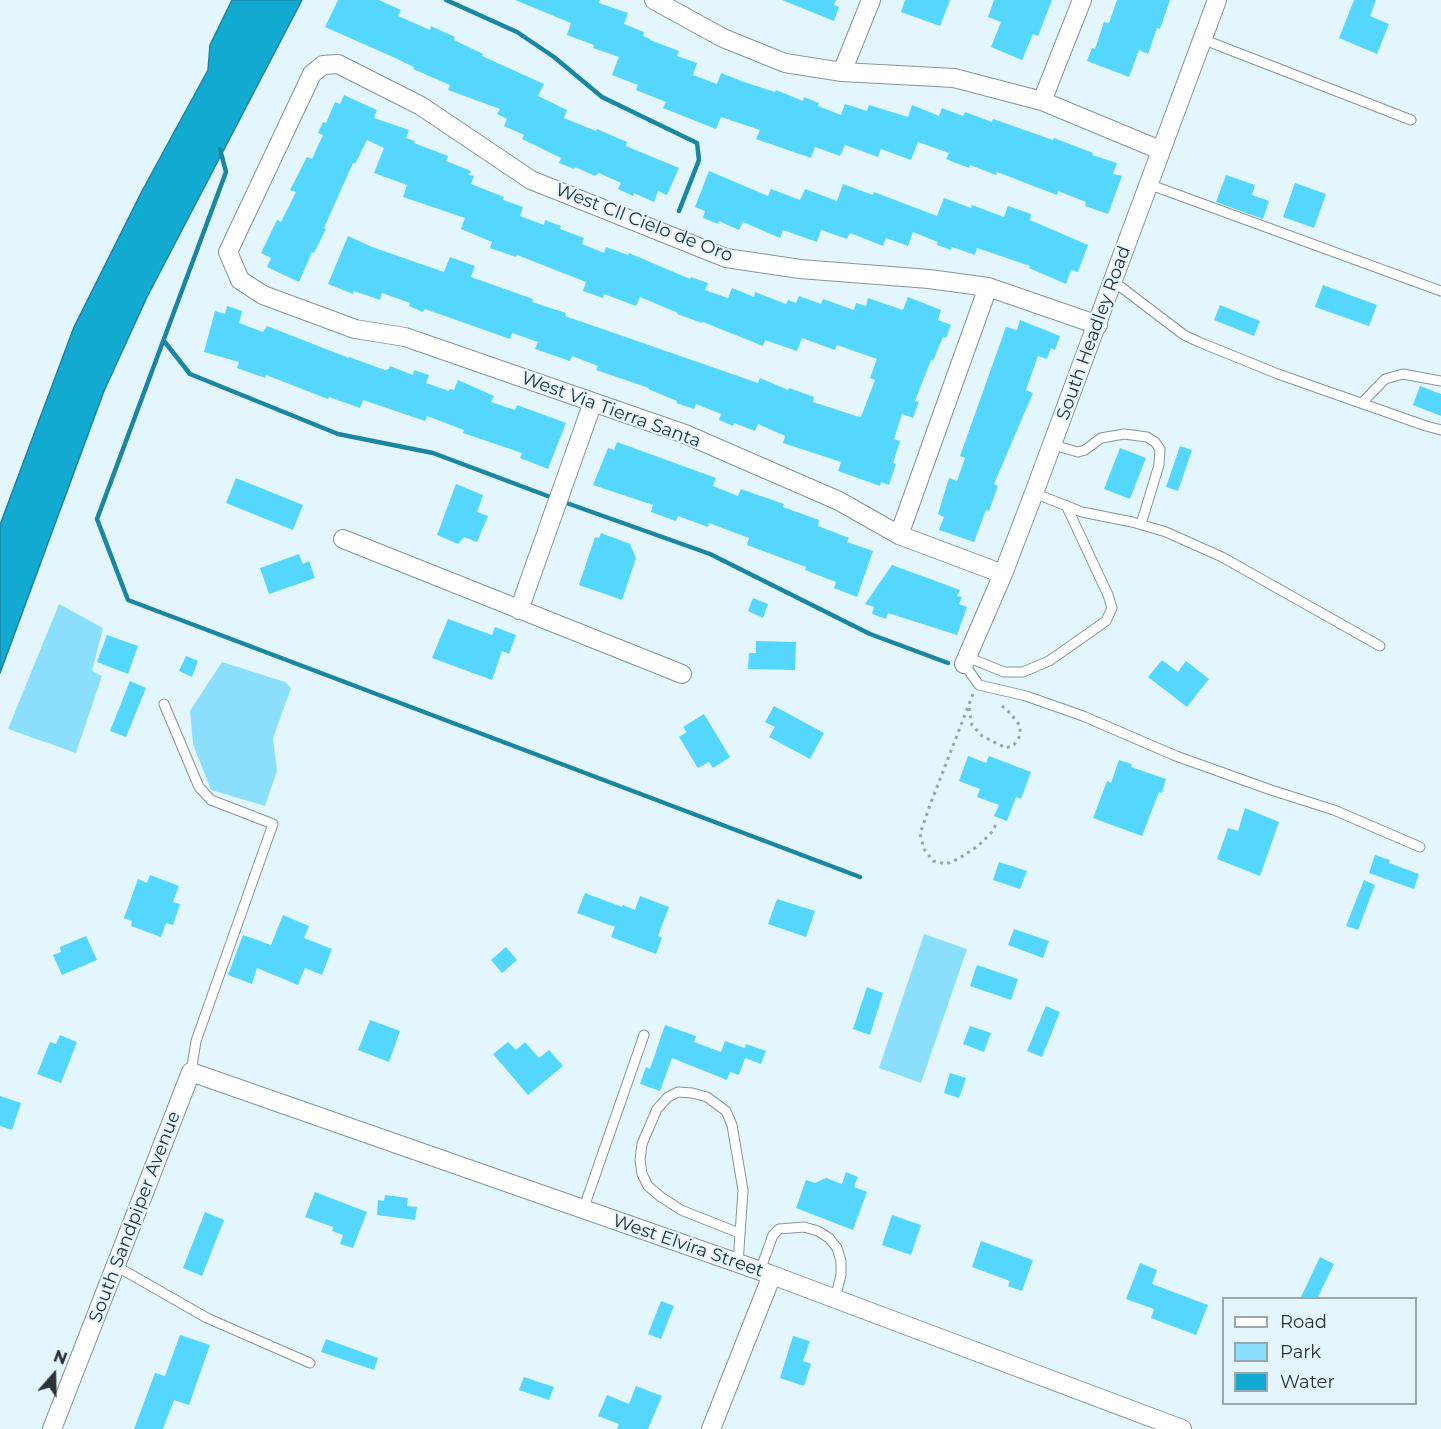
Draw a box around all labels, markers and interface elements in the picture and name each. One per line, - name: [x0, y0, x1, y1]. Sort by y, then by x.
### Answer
- street label: West Cll Cielo de Oro: [552, 179, 736, 267]
- street label: South Headley Road: [1052, 243, 1136, 423]
- street label: West Via Tierra Santa: [518, 367, 704, 453]
- street label: South Sandpiper Avenue: [85, 1108, 185, 1326]
- street label: West Elvira Street: [610, 1210, 766, 1282]
- legend: [1222, 1297, 1417, 1405]
- text: Road: [1280, 1311, 1327, 1333]
- text: Park: [1280, 1341, 1321, 1363]
- north arrow: [24, 1345, 84, 1405]
- text: N: [51, 1346, 70, 1369]
- text: Water: [1280, 1371, 1335, 1393]

